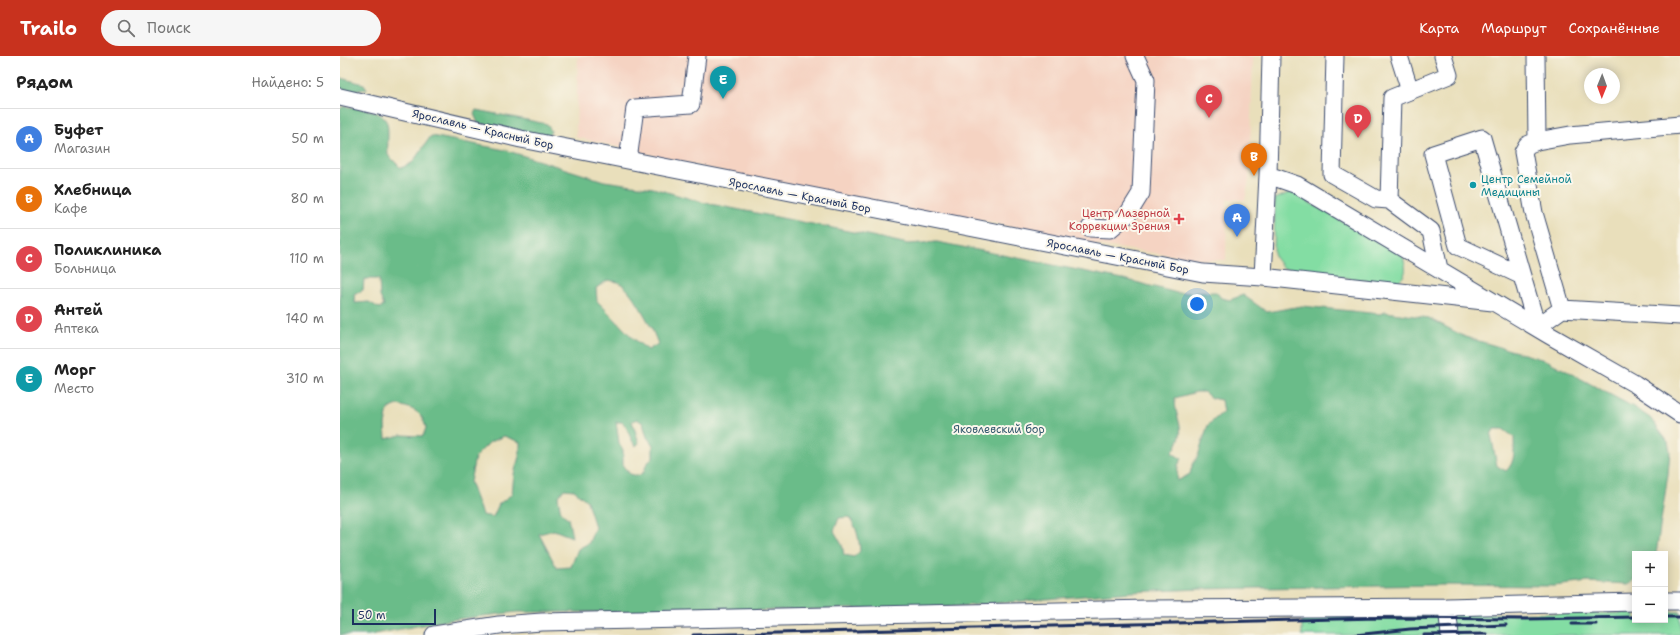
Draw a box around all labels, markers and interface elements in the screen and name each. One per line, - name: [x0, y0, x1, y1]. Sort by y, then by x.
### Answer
- search box: [101, 10, 381, 46]
- text: Trailo: [20, 16, 77, 41]
- icon: search: [115, 17, 137, 39]
- text: Поиск: [147, 18, 191, 38]
- text: Карта: [1419, 19, 1459, 37]
- text: Маршрут: [1481, 19, 1547, 37]
- text: Сохранённые: [1569, 19, 1660, 37]
- pin: E: [710, 66, 736, 99]
- north arrow: [1584, 68, 1620, 104]
- text: Рядом: [16, 71, 73, 93]
- text: Найдено: 5: [251, 74, 324, 91]
- pin: C: [1196, 85, 1222, 118]
- pin: D: [1345, 105, 1371, 138]
- street label: Ярославль — Красный Бор: [411, 106, 555, 153]
- text: Буфет: [54, 120, 103, 140]
- text: A: [24, 130, 34, 147]
- text: 50 m: [291, 130, 324, 147]
- text: Магазин: [54, 140, 110, 157]
- pin: B: [1241, 143, 1267, 176]
- place label: Центр Семейной Медицины: [1481, 172, 1572, 200]
- street label: Ярославль — Красный Бор: [728, 174, 872, 217]
- text: Хлебница: [54, 180, 132, 200]
- marker: Центр Семейной Медицины: [1468, 180, 1478, 190]
- text: B: [25, 190, 33, 207]
- text: 80 m: [290, 190, 324, 207]
- text: Кафе: [54, 200, 88, 217]
- pin: A: [1224, 204, 1250, 237]
- place label: Центр Лазерной Коррекции Зрения: [1069, 206, 1170, 234]
- marker: Центр Лазерной Коррекции Зрения: [1173, 213, 1185, 225]
- street label: Ярославль — Красный Бор: [1046, 235, 1190, 278]
- text: Поликлиника: [54, 240, 162, 260]
- text: C: [25, 250, 33, 267]
- text: 110 m: [289, 250, 324, 267]
- text: Больница: [54, 260, 116, 277]
- your location: [1187, 294, 1207, 314]
- text: Антей: [54, 300, 103, 320]
- text: D: [24, 310, 34, 327]
- text: 140 m: [285, 310, 324, 327]
- text: Аптека: [54, 320, 99, 337]
- text: Морг: [54, 360, 96, 380]
- text: E: [25, 370, 33, 387]
- text: 310 m: [286, 370, 324, 387]
- text: Место: [54, 380, 94, 397]
- park label: Яковлевский бор: [953, 422, 1045, 437]
- map controls: [1632, 551, 1668, 623]
- button: +: [1632, 551, 1668, 587]
- button: −: [1632, 587, 1668, 623]
- scale bar: [352, 607, 436, 626]
- text: 50 m: [358, 608, 386, 623]

